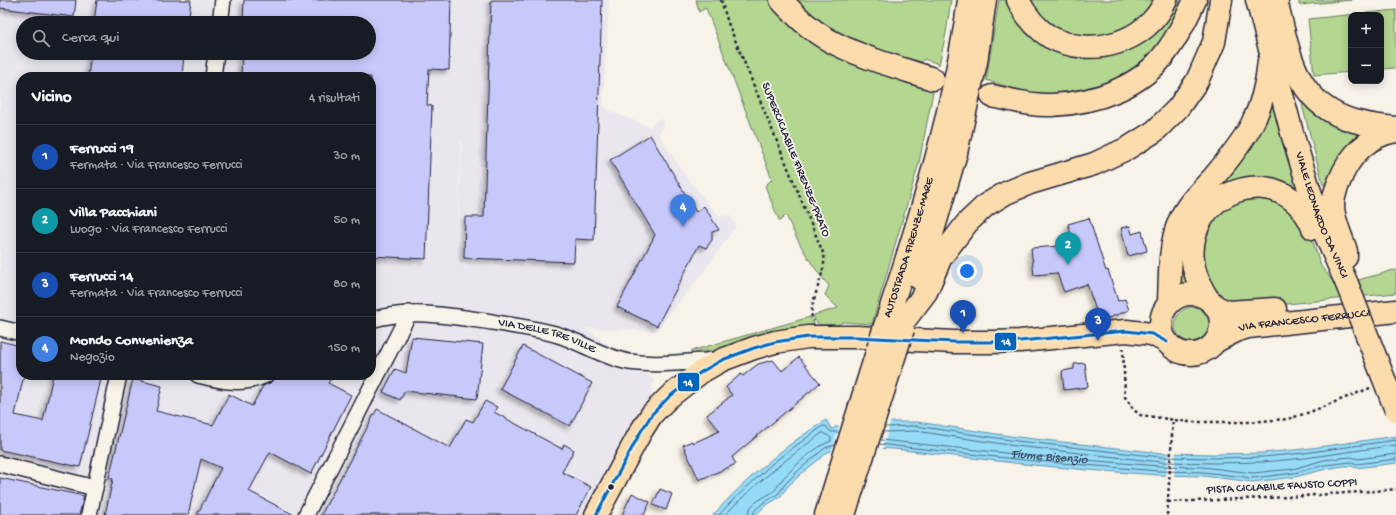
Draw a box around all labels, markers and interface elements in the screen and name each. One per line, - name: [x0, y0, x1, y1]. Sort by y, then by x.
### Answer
- map controls: [1348, 12, 1384, 84]
- button: +: [1348, 12, 1384, 48]
- search box: [16, 16, 376, 60]
- icon: search: [30, 27, 52, 49]
- text: Cerca qui: [62, 29, 119, 47]
- button: −: [1348, 48, 1384, 84]
- street label: SUPERCICLABILE FIRENZE-PRATO: [758, 81, 832, 239]
- text: Vicino: [32, 88, 72, 108]
- text: 4 risultati: [309, 91, 360, 106]
- text: Ferrucci 19: [70, 140, 134, 158]
- text: 1: [42, 149, 48, 164]
- text: 30 m: [334, 149, 360, 164]
- street label: VIALE LEONARDO DA VINCI: [1291, 149, 1351, 281]
- text: Fermata · Via Francesco Ferrucci: [70, 158, 243, 173]
- street label: AUTOSTRADA FIRENZE-MARE: [881, 176, 938, 320]
- pin: 4: [670, 194, 696, 227]
- text: Villa Pacchiani: [70, 204, 157, 222]
- text: 2: [42, 213, 48, 228]
- text: 50 m: [333, 213, 360, 228]
- text: Luogo · Via Francesco Ferrucci: [70, 222, 227, 237]
- pin: 2: [1055, 232, 1081, 265]
- your location: [957, 261, 977, 281]
- text: Ferrucci 14: [70, 268, 133, 286]
- text: 3: [42, 277, 48, 292]
- text: 80 m: [333, 277, 360, 292]
- text: Fermata · Via Francesco Ferrucci: [70, 286, 243, 301]
- pin: 1: [950, 300, 976, 333]
- street label: VIA FRANCESCO FERRUCCI: [1236, 307, 1371, 337]
- pin: 3: [1085, 308, 1111, 341]
- street label: VIA DELLE TRE VILLE: [496, 316, 598, 357]
- text: Mondo Convenienza: [70, 332, 193, 350]
- line badge: 14: [994, 332, 1017, 351]
- text: 14: [1000, 337, 1012, 349]
- text: 4: [42, 341, 48, 356]
- text: 150 m: [328, 341, 360, 356]
- text: Negozio: [70, 350, 115, 365]
- line badge: 14: [677, 372, 700, 392]
- text: 14: [682, 378, 694, 390]
- water label: Fiume Bisenzio: [1010, 446, 1089, 468]
- street label: PISTA CICLABILE FAUSTO COPPI: [1205, 476, 1358, 498]
- unlabelled marker: [606, 482, 616, 492]

